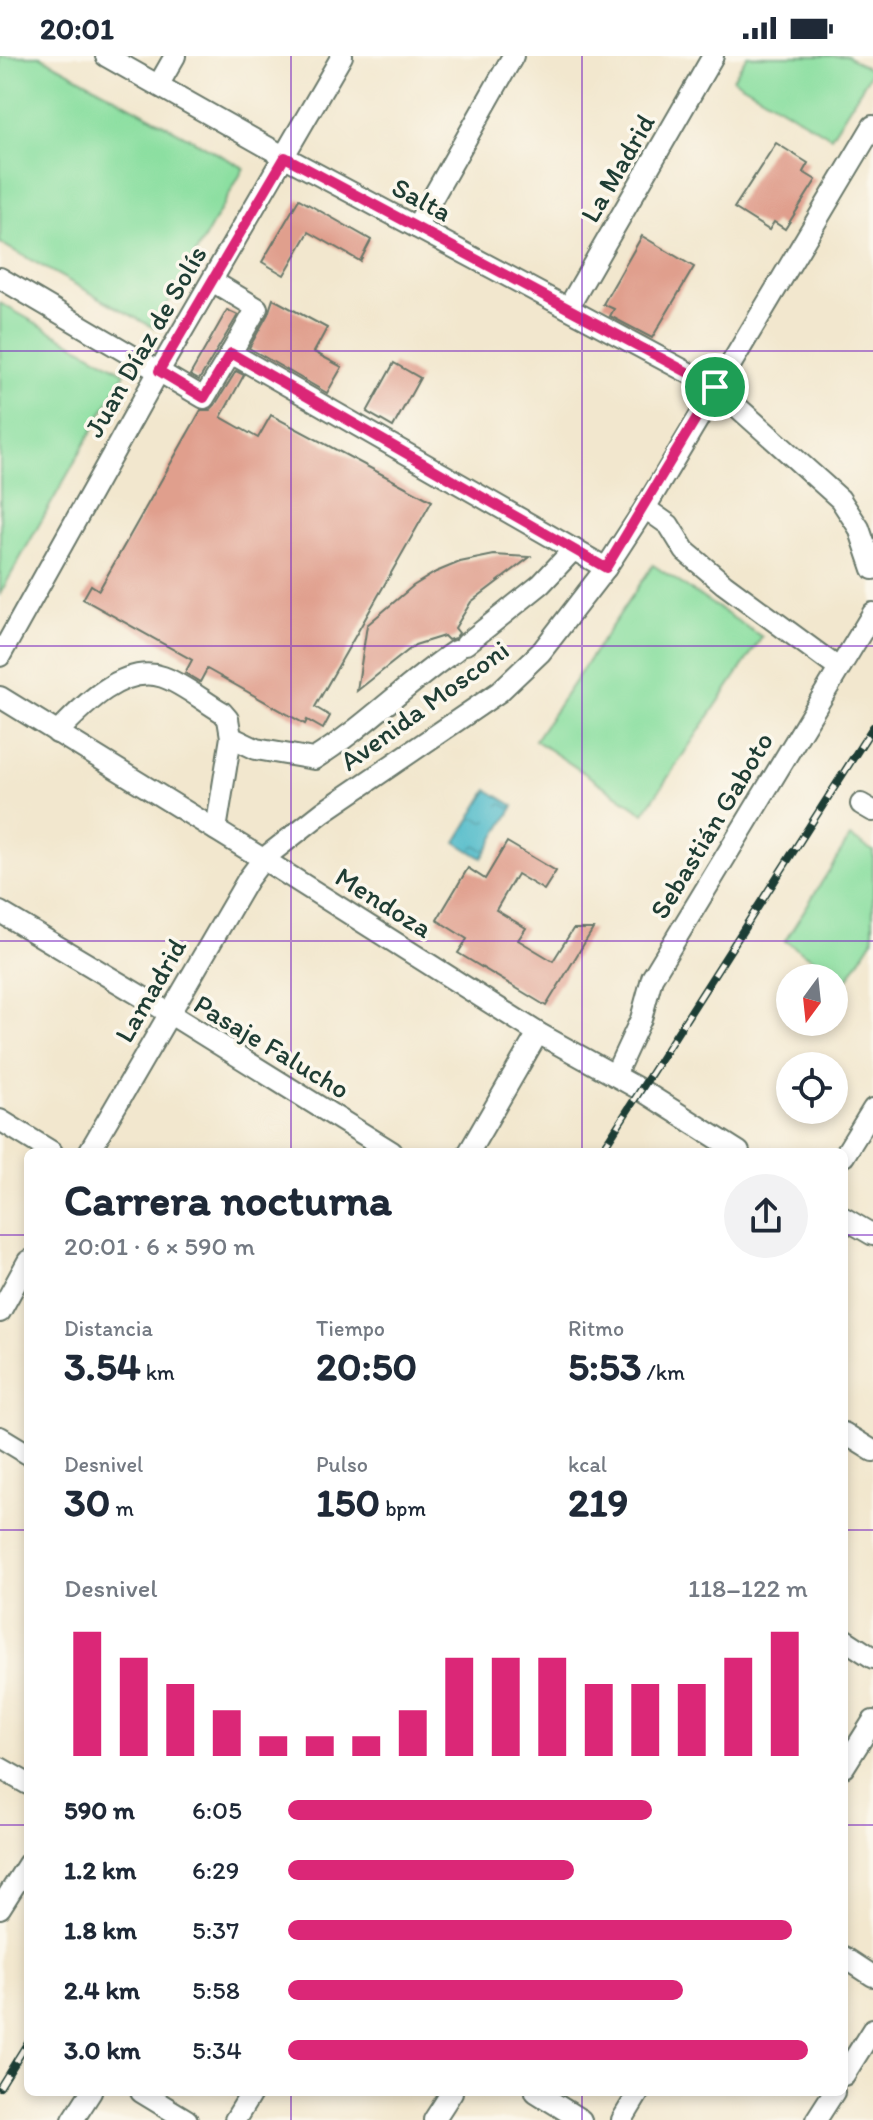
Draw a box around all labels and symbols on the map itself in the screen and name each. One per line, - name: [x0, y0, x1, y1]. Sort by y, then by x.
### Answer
- street label: La Madrid: [572, 108, 662, 228]
- street label: Salta: [386, 169, 458, 229]
- street label: Juan Díaz de Solís: [76, 239, 214, 443]
- pin: [681, 353, 749, 421]
- street label: Avenida Mosconi: [333, 632, 515, 778]
- street label: Sebastián Gaboto: [642, 726, 780, 924]
- street label: Mendoza: [329, 859, 439, 945]
- street label: Lamadrid: [107, 931, 194, 1048]
- north arrow: [776, 964, 848, 1036]
- street label: Pasaje Falucho: [188, 986, 356, 1106]

